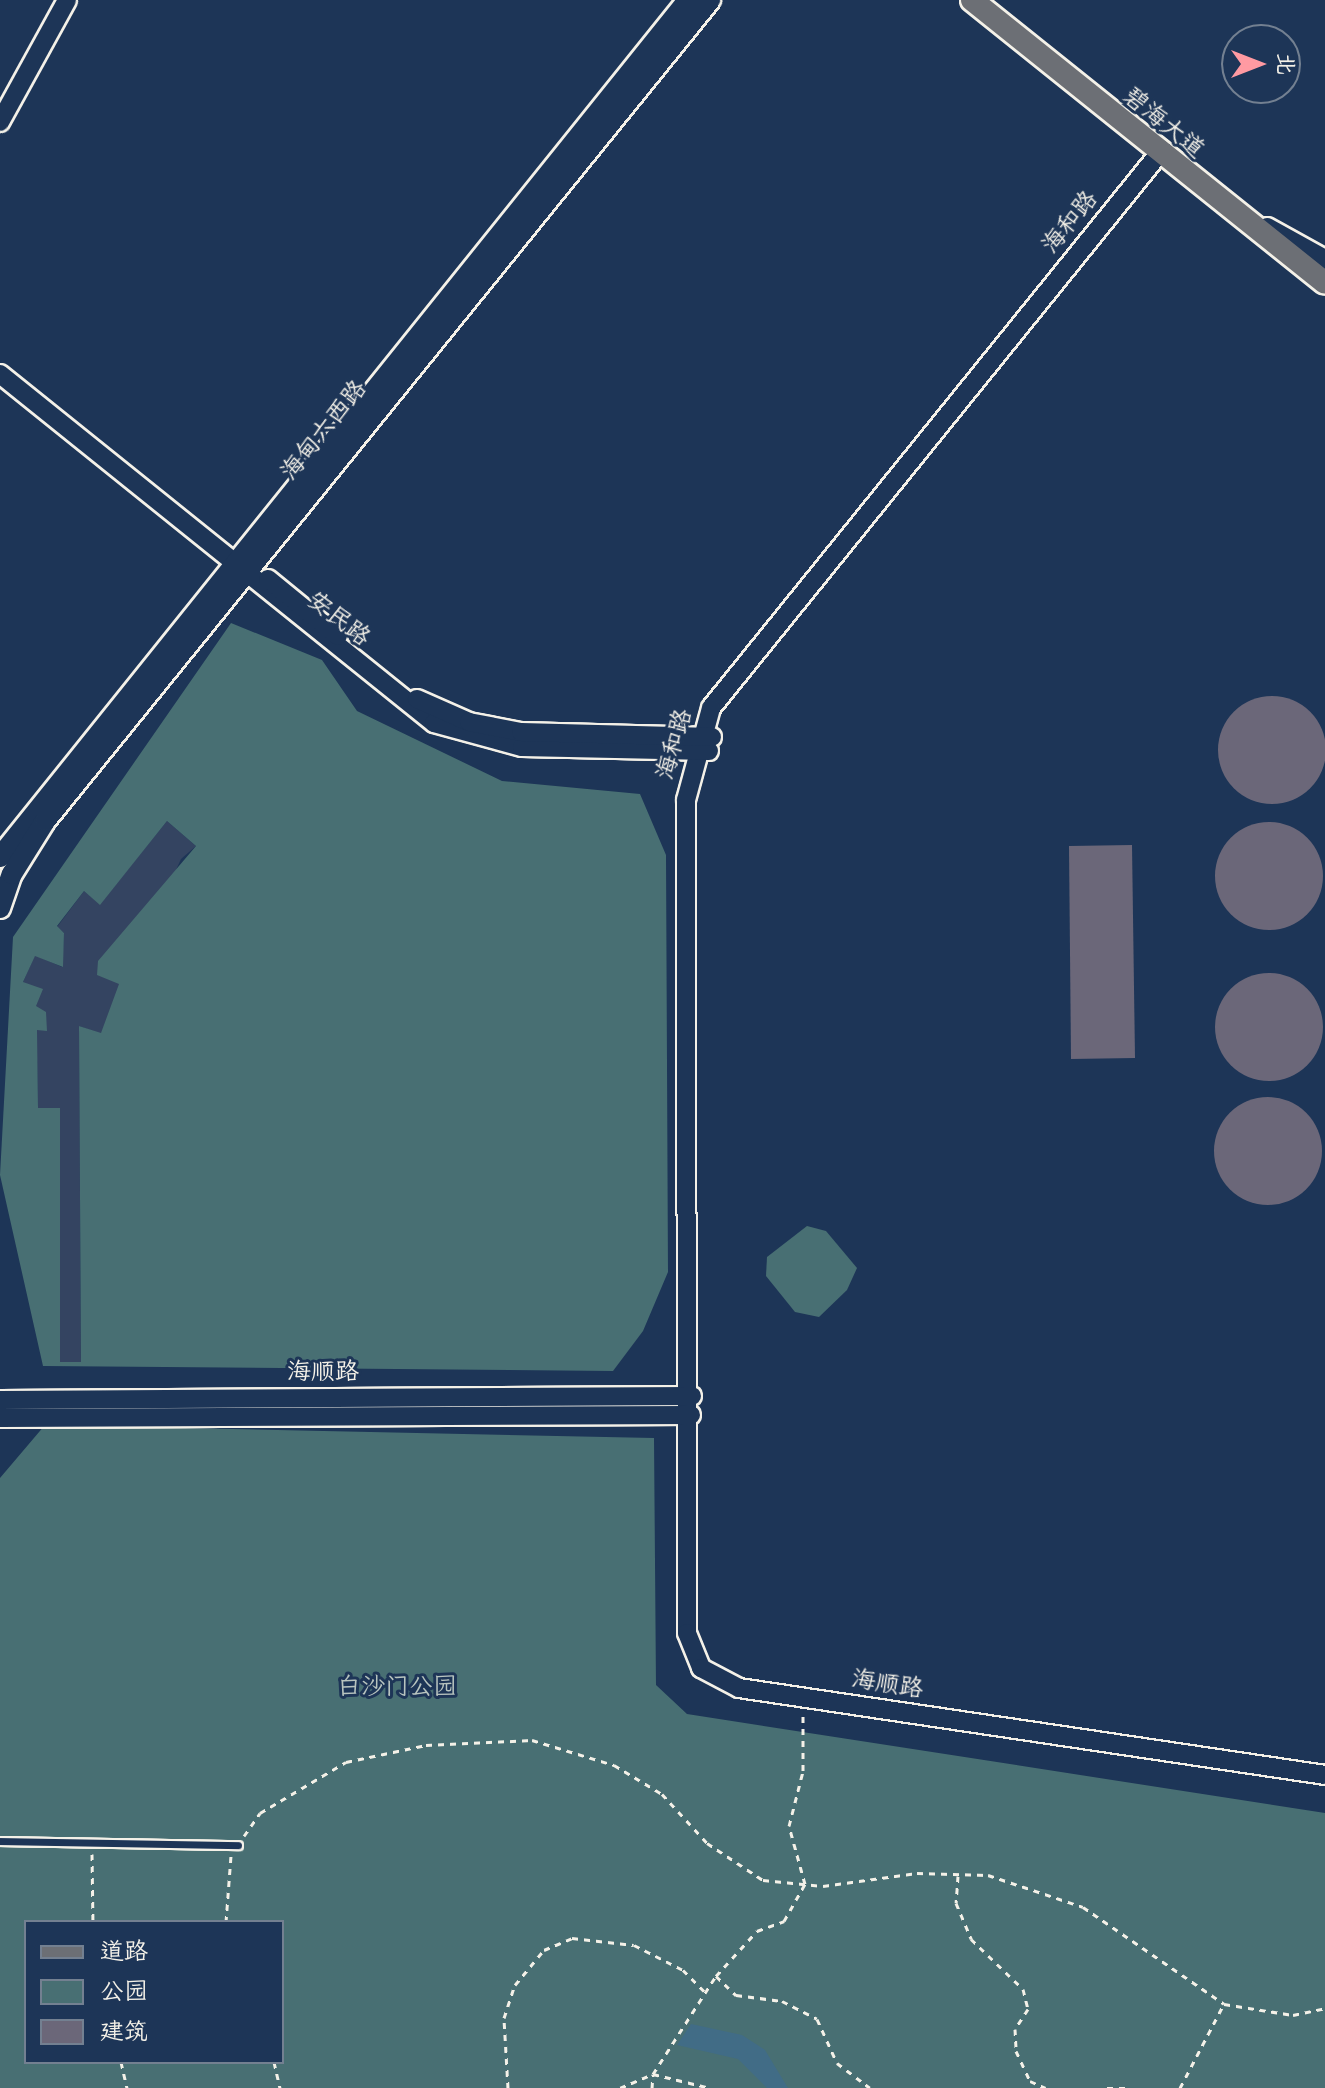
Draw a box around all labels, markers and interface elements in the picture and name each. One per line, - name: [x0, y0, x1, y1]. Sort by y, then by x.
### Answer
- north arrow: [1221, 24, 1301, 104]
- text: 北: [1268, 53, 1299, 75]
- street label: 碧海大道: [1116, 84, 1208, 166]
- street label: 海和路: [1038, 187, 1106, 261]
- street label: 海甸六西路: [277, 376, 375, 488]
- street label: 安民路: [300, 587, 374, 655]
- street label: 海和路: [653, 706, 701, 784]
- street label: 海顺路: [287, 1361, 359, 1389]
- street label: 海顺路: [849, 1667, 925, 1707]
- park label: 白沙门公园: [337, 1676, 457, 1704]
- legend: [24, 1920, 284, 2064]
- text: 道路: [100, 1937, 148, 1971]
- text: 公园: [100, 1977, 148, 2011]
- text: 建筑: [100, 2017, 148, 2051]

